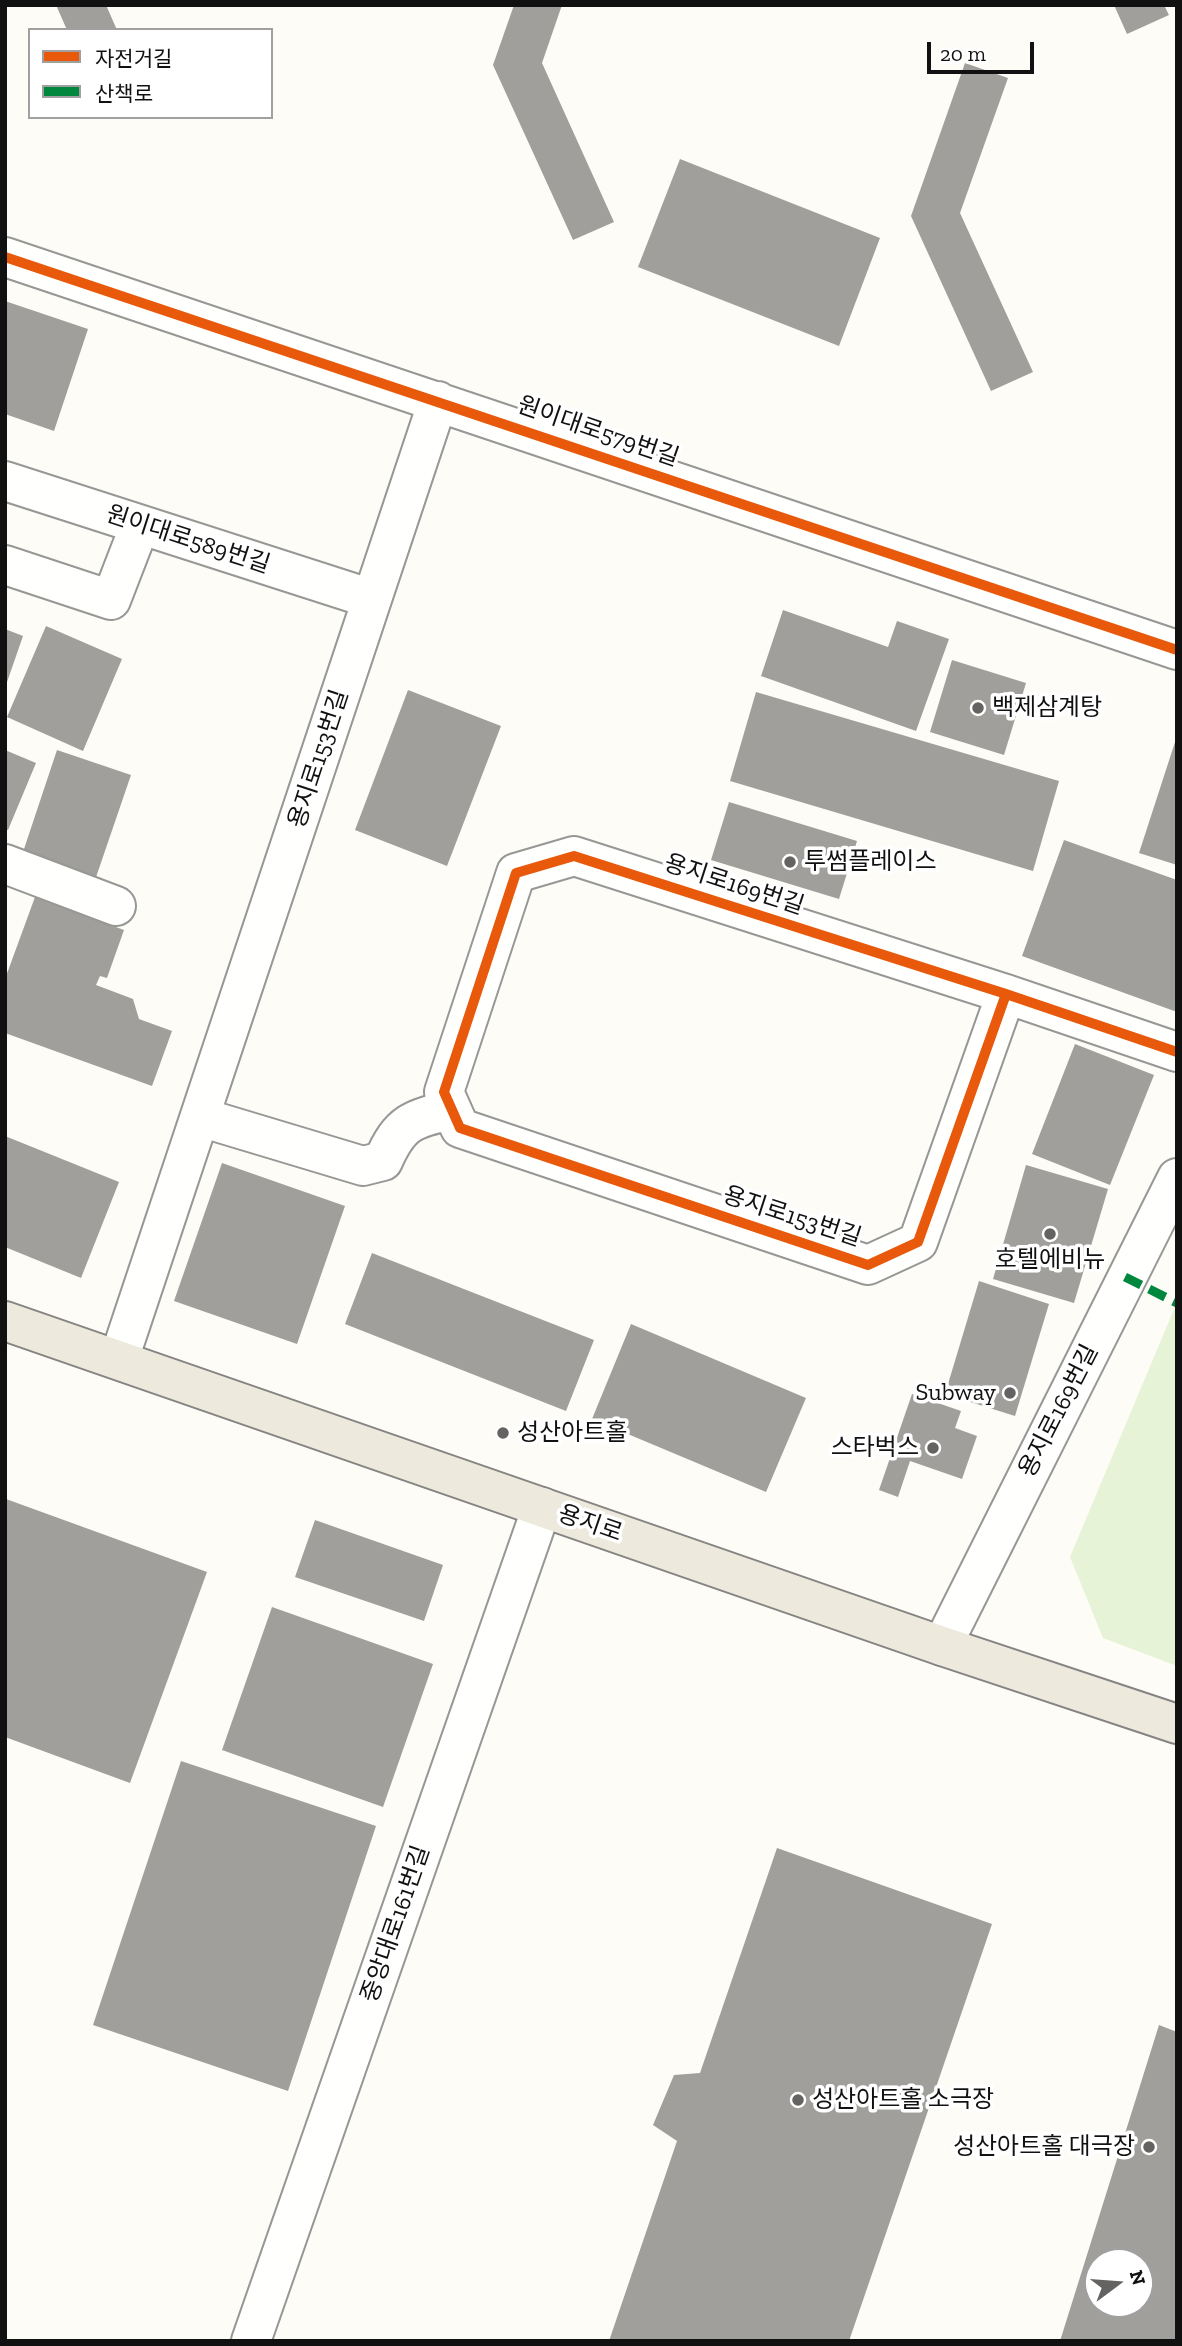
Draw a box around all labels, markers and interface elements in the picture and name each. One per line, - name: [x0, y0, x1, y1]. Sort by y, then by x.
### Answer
- legend: [28, 28, 273, 119]
- scale bar: [930, 28, 1037, 72]
- text: 20 m: [940, 41, 986, 66]
- text: 자전거길: [95, 46, 172, 71]
- text: 산책로: [95, 81, 153, 106]
- street label: 원이대로579번길: [514, 391, 682, 473]
- street label: 원이대로589번길: [103, 500, 273, 580]
- street label: 용지로153번길: [283, 686, 355, 832]
- place label: 백제삼계탕: [992, 694, 1102, 722]
- marker: 백제삼계탕: [970, 700, 986, 716]
- place label: 투썸플레이스: [804, 848, 936, 876]
- street label: 용지로169번길: [661, 849, 807, 921]
- marker: 투썸플레이스: [782, 854, 798, 870]
- street label: 용지로153번길: [719, 1181, 865, 1253]
- marker: 호텔에비뉴: [1042, 1226, 1058, 1242]
- place label: 호텔에비뉴: [995, 1246, 1105, 1274]
- street label: 용지로169번길: [1013, 1340, 1105, 1482]
- place label: Subway: [915, 1379, 996, 1407]
- marker: Subway: [1002, 1385, 1018, 1401]
- place label: 성산아트홀: [517, 1419, 627, 1447]
- marker: 성산아트홀: [495, 1425, 511, 1441]
- place label: 스타벅스: [831, 1434, 919, 1462]
- marker: 스타벅스: [925, 1440, 941, 1456]
- street label: 용지로: [554, 1500, 626, 1548]
- street label: 중앙대로161번길: [356, 1842, 436, 2006]
- place label: 성산아트홀 소극장: [812, 2086, 994, 2114]
- marker: 성산아트홀 소극장: [790, 2092, 806, 2108]
- place label: 성산아트홀 대극장: [953, 2133, 1135, 2161]
- marker: 성산아트홀 대극장: [1141, 2139, 1157, 2155]
- north arrow: [1084, 2248, 1154, 2318]
- text: N: [1125, 2268, 1151, 2288]

